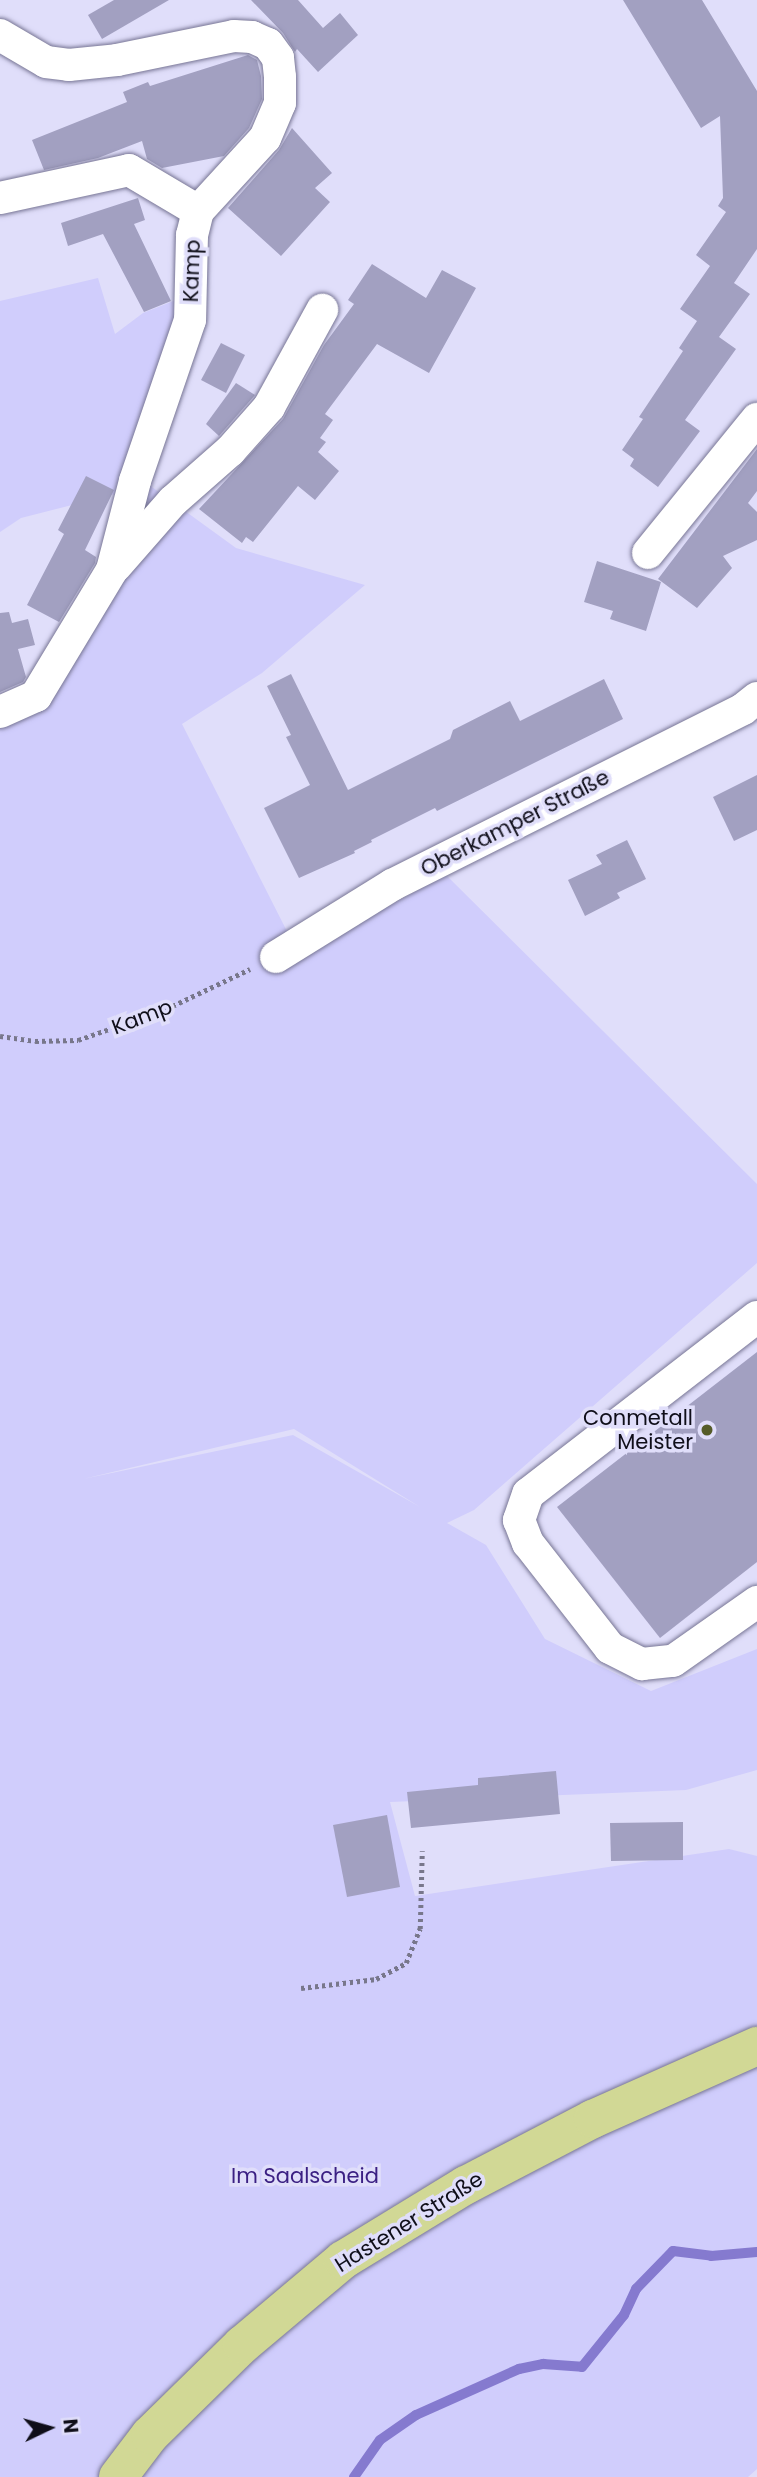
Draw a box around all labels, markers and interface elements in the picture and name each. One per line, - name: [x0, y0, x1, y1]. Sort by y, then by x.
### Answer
- street label: Kamp: [178, 239, 206, 303]
- street label: Oberkamper Straße: [417, 765, 613, 881]
- street label: Kamp: [108, 994, 176, 1040]
- place label: Conmetall Meister: [583, 1405, 693, 1455]
- marker: Conmetall Meister: [699, 1422, 715, 1438]
- park label: Im Saalscheid: [231, 2163, 379, 2189]
- street label: Hastener Straße: [330, 2166, 488, 2278]
- north arrow: [14, 2393, 84, 2463]
- text: N: [56, 2418, 84, 2434]

